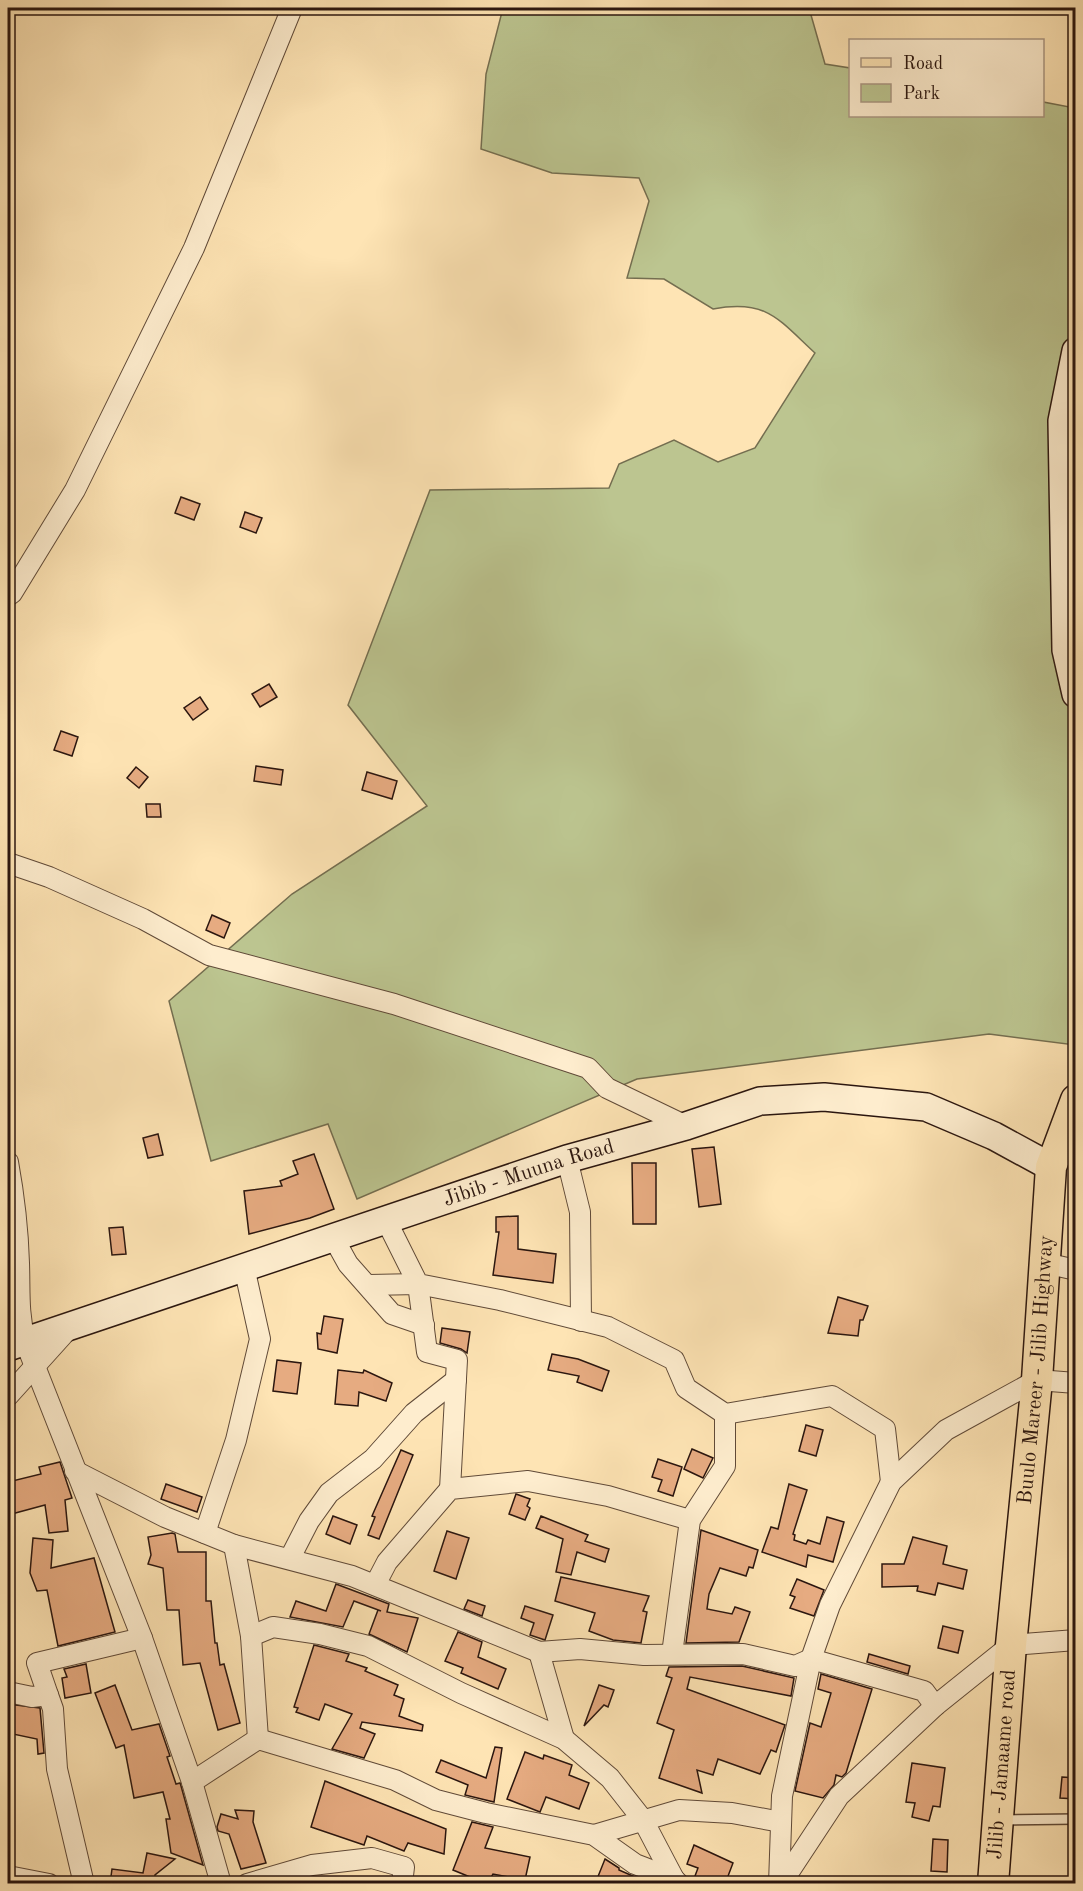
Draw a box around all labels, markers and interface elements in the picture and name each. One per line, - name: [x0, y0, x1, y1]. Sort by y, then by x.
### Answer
- legend: [849, 39, 1044, 117]
- text: Road: [903, 55, 943, 73]
- text: Park: [903, 85, 940, 103]
- street label: Jibib - Muuna Road: [441, 1136, 616, 1210]
- street label: Buulo Mareer - Jilib Highway: [1014, 1235, 1057, 1505]
- street label: Jilib - Jamaame road: [984, 1669, 1020, 1860]

